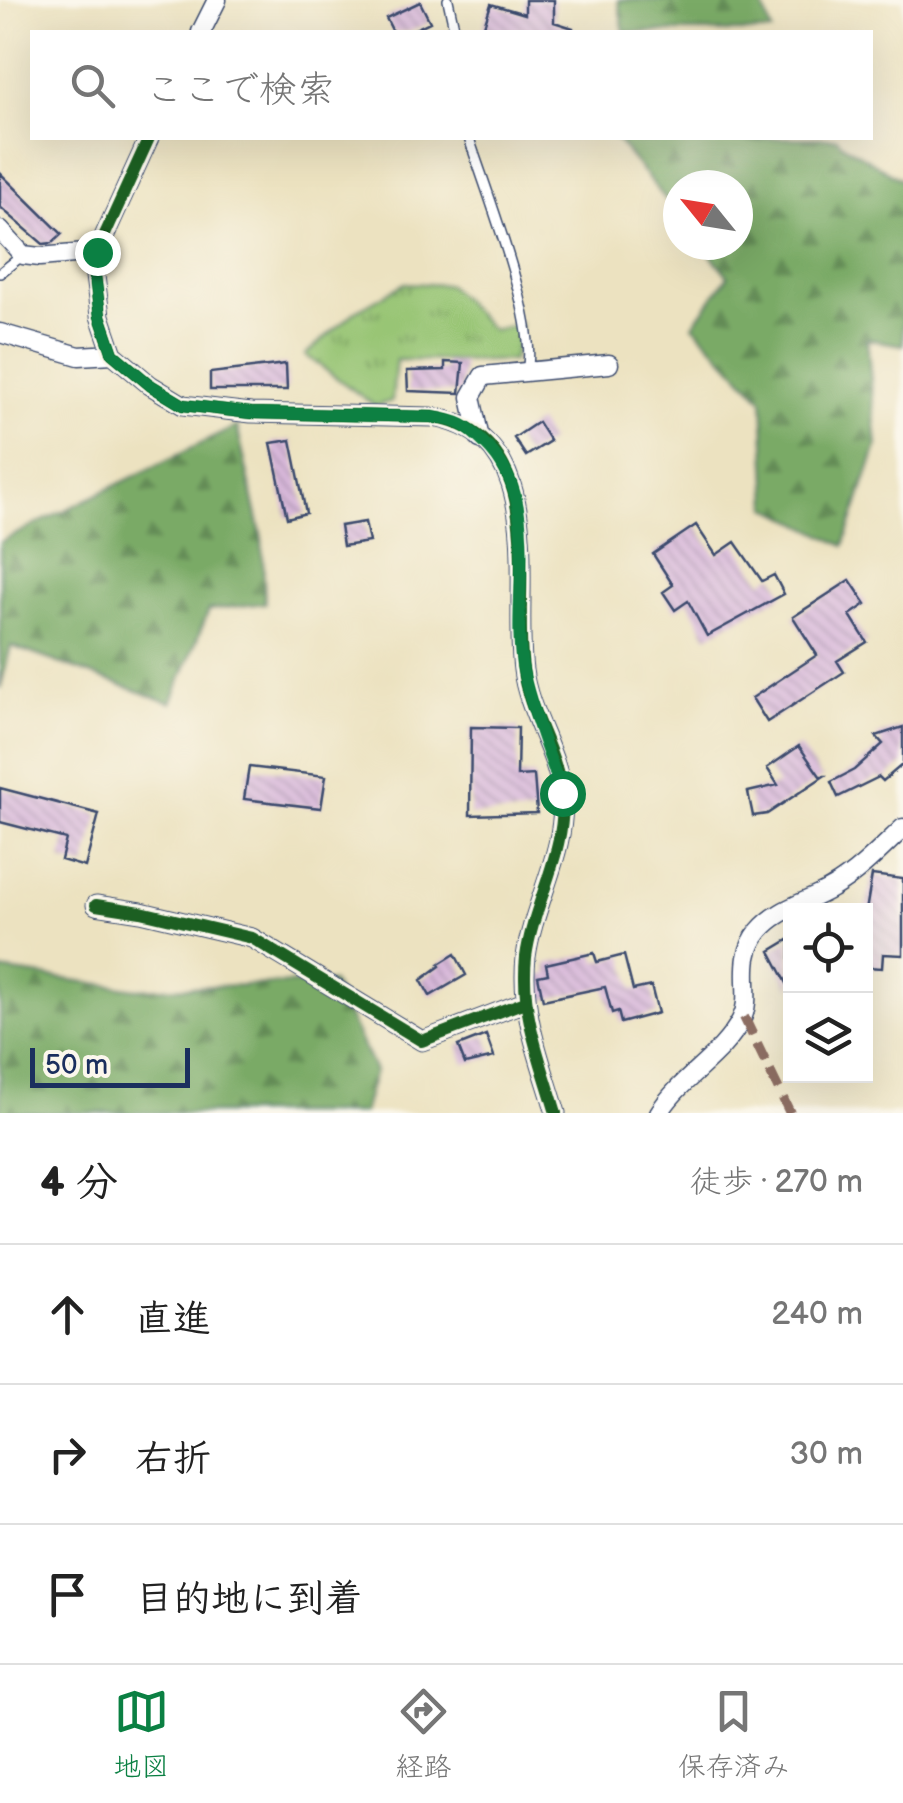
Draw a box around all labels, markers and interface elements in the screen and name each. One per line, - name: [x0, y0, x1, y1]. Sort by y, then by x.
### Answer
- search box: [30, 30, 873, 140]
- icon: search: [65, 58, 120, 113]
- text: ここで検索: [145, 68, 335, 113]
- north arrow: [663, 170, 753, 260]
- route end: [75, 230, 121, 276]
- route start: [540, 771, 586, 817]
- map controls: [783, 903, 873, 1083]
- button: locate: [783, 903, 873, 993]
- button: layers: [783, 993, 873, 1083]
- scale bar: [30, 1043, 190, 1088]
- text: 50 m: [45, 1049, 108, 1082]
- text: 4 分: [40, 1158, 118, 1209]
- text: 徒歩 · 270 m: [690, 1163, 863, 1202]
- icon: ahead: [40, 1287, 95, 1342]
- text: 240 m: [771, 1295, 863, 1334]
- text: 直進: [135, 1297, 211, 1342]
- icon: right: [40, 1427, 95, 1482]
- text: 30 m: [789, 1435, 863, 1474]
- text: 右折: [135, 1437, 211, 1482]
- icon: arrive: [40, 1567, 95, 1622]
- text: 目的地に到着: [135, 1577, 363, 1622]
- tab: 地図: [113, 1684, 169, 1784]
- tab: 経路: [395, 1684, 452, 1784]
- tab: 保存済み: [678, 1684, 790, 1784]

